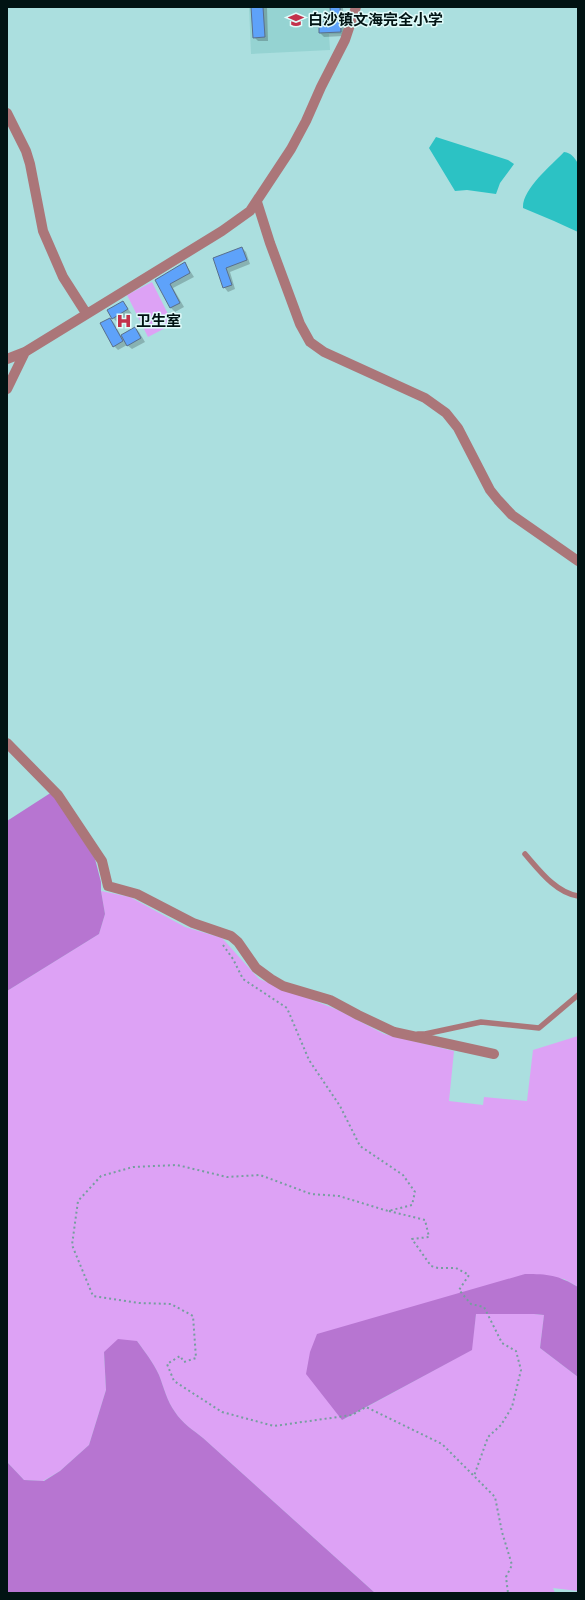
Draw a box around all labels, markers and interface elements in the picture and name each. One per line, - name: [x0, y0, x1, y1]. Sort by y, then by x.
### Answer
- school or university icon: 白沙镇文海完全小学: [287, 11, 305, 29]
- place label: 白沙镇文海完全小学: [308, 11, 443, 29]
- hospital icon: 卫生室: [115, 312, 133, 330]
- place label: 卫生室: [136, 312, 181, 330]

